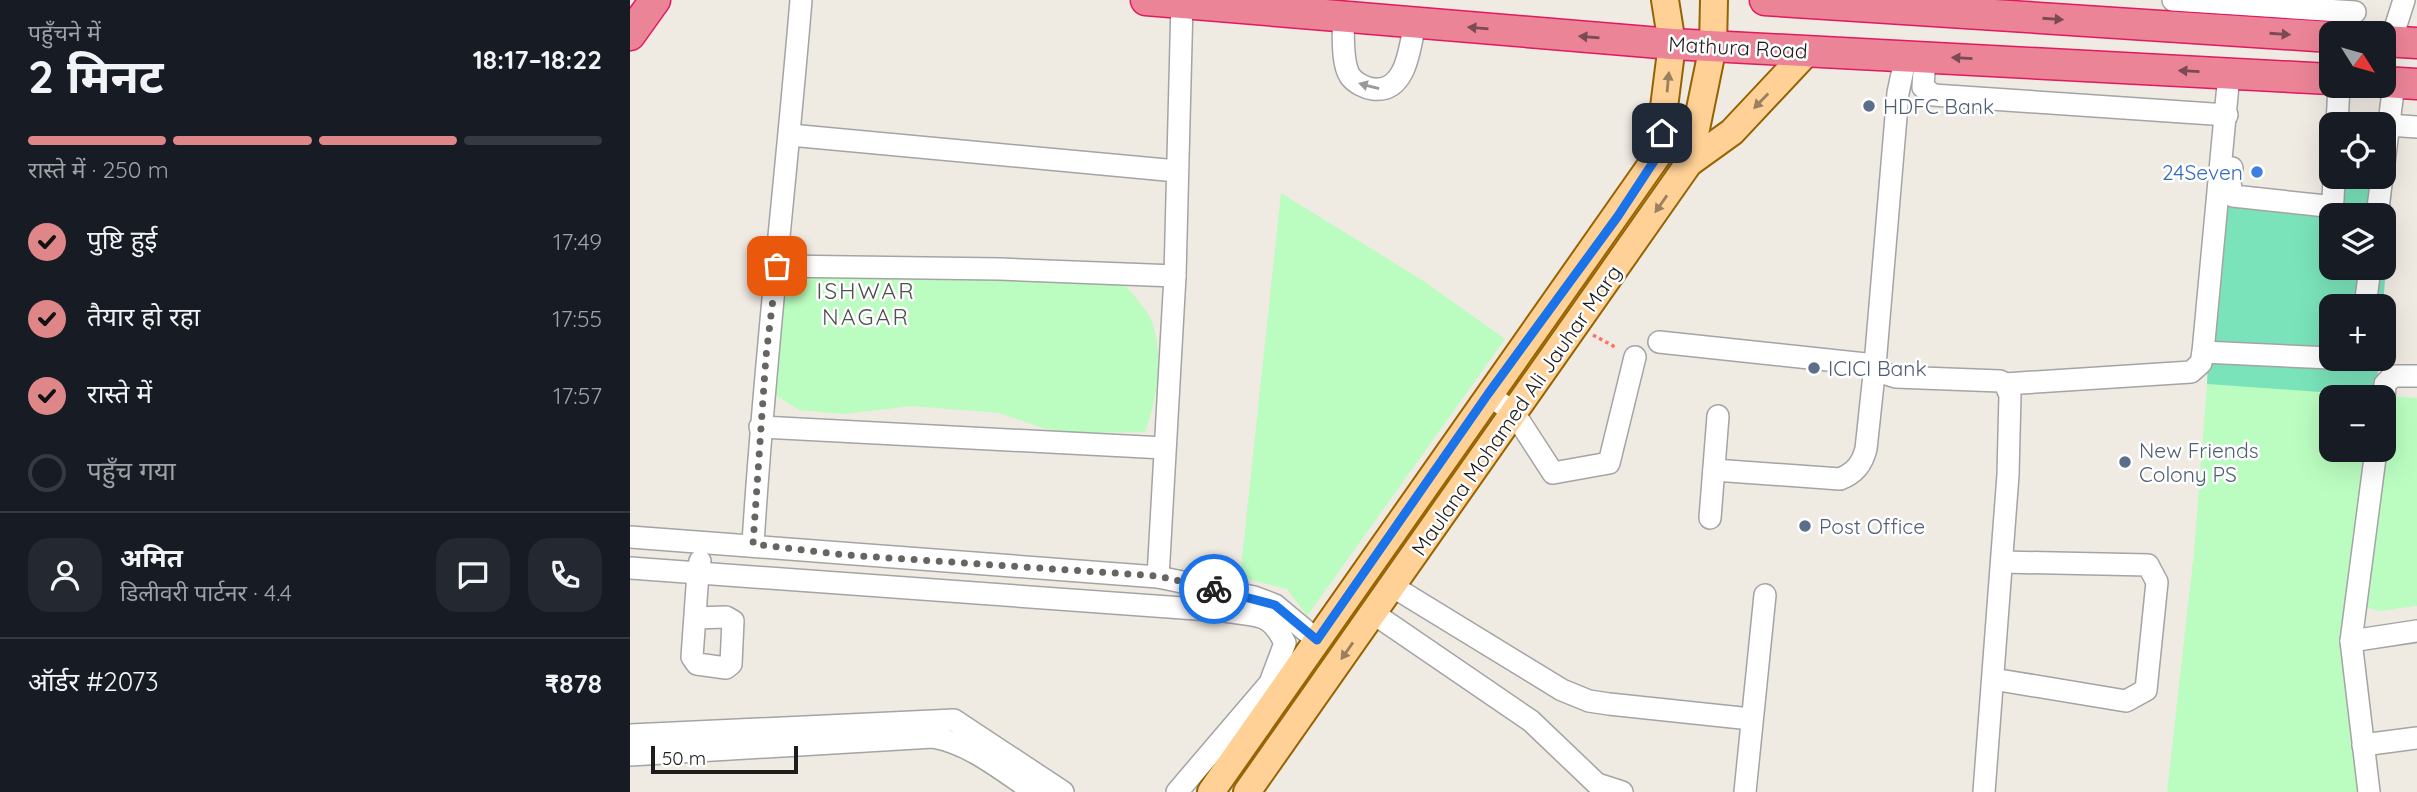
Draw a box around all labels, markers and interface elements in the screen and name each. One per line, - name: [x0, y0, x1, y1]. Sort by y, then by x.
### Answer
- one-way arrow: [2043, 14, 2065, 25]
- text: पहुँचने में: [28, 18, 101, 47]
- north arrow: [2319, 21, 2396, 98]
- map controls: [2319, 21, 2396, 462]
- one-way arrow: [1467, 22, 1489, 33]
- one-way arrow: [2270, 29, 2292, 40]
- street label: Mathura Road: [1668, 30, 1808, 64]
- one-way arrow: [1577, 31, 1599, 42]
- text: 18:17–18:22: [473, 43, 602, 76]
- text: 2 मिनट: [28, 47, 164, 105]
- one-way arrow: [1951, 53, 1973, 64]
- one-way arrow: [2178, 66, 2200, 77]
- one-way arrow: [1663, 71, 1674, 93]
- one-way arrow: [1358, 80, 1380, 91]
- one-way arrow: [1754, 92, 1770, 109]
- place label: HDFC Bank: [1883, 93, 1994, 119]
- marker: HDFC Bank: [1861, 98, 1877, 114]
- pin: [1632, 103, 1692, 163]
- button: locate: [2319, 112, 2396, 189]
- icon: home: [1643, 114, 1681, 152]
- text: रास्ते में · 250 m: [28, 155, 169, 184]
- place label: 24Seven: [2162, 159, 2243, 185]
- marker: 24Seven: [2249, 164, 2265, 180]
- one-way arrow: [1654, 195, 1668, 213]
- button: layers: [2319, 203, 2396, 280]
- icon: check: [28, 223, 66, 261]
- text: पुष्टि हुई: [87, 223, 157, 256]
- text: 17:49: [553, 227, 602, 256]
- pin: [747, 236, 807, 296]
- icon: bag: [758, 247, 796, 285]
- street label: Maulana Mohamed Ali Jauhar Marg: [1405, 260, 1627, 560]
- district label: ISHWAR NAGAR: [816, 276, 916, 331]
- button: +: [2319, 294, 2396, 371]
- icon: check: [28, 300, 66, 338]
- text: तैयार हो रहा: [87, 300, 200, 333]
- text: 17:55: [552, 304, 602, 333]
- place label: ICICI Bank: [1828, 355, 1927, 381]
- marker: ICICI Bank: [1806, 360, 1822, 376]
- icon: check: [28, 377, 66, 415]
- text: रास्ते में: [87, 377, 152, 410]
- text: 17:57: [553, 381, 602, 410]
- button: −: [2319, 385, 2396, 462]
- place label: New Friends Colony PS: [2139, 437, 2259, 487]
- text: पहुँच गया: [87, 454, 176, 487]
- marker: New Friends Colony PS: [2117, 454, 2133, 470]
- place label: Post Office: [1819, 513, 1925, 539]
- marker: Post Office: [1797, 518, 1813, 534]
- button: person: [28, 538, 102, 612]
- button: chat: [436, 538, 510, 612]
- button: phone: [528, 538, 602, 612]
- text: अमित: [120, 541, 183, 574]
- courier: [1179, 554, 1249, 624]
- icon: bike: [1195, 570, 1233, 608]
- text: डिलीवरी पार्टनर · 4.4: [120, 578, 292, 607]
- one-way arrow: [1340, 642, 1354, 660]
- text: ऑर्डर #2073: [28, 665, 159, 698]
- text: ₹878: [545, 667, 602, 700]
- scale bar: [651, 743, 798, 775]
- text: 50 m: [662, 746, 706, 770]

